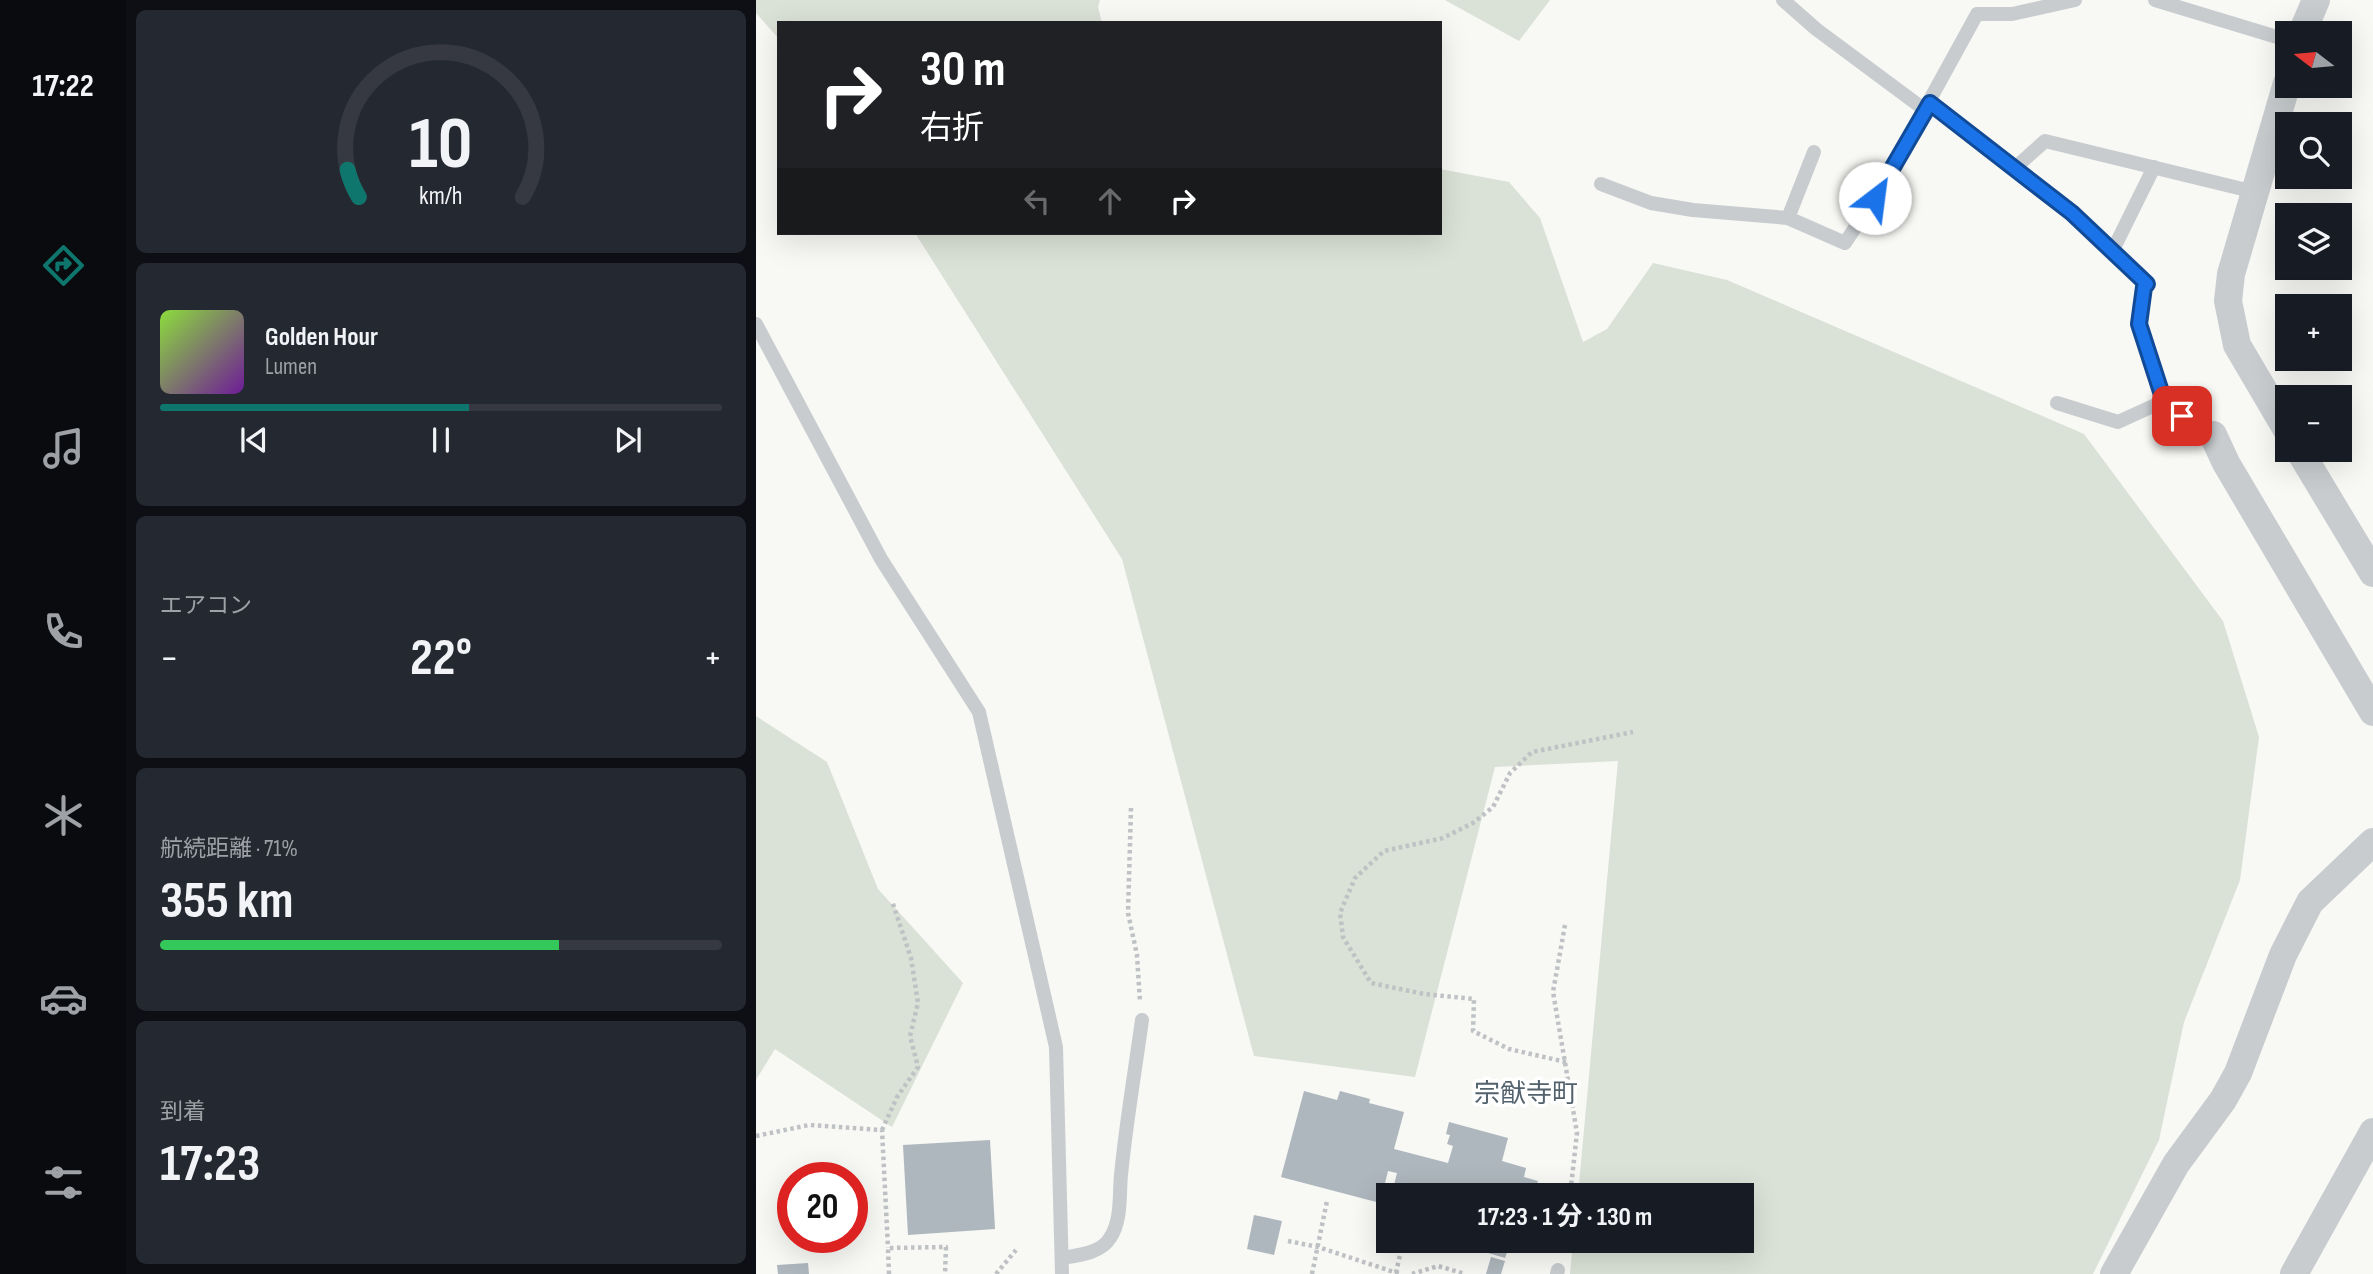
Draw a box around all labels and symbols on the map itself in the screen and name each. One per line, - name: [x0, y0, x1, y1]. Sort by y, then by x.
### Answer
- north arrow: [2275, 21, 2352, 98]
- position arrow: [1838, 161, 1912, 235]
- pin: [2152, 386, 2212, 446]
- district label: 宗猷寺町: [1474, 1079, 1578, 1110]
- speed limit sign: 20: [777, 1162, 868, 1253]

